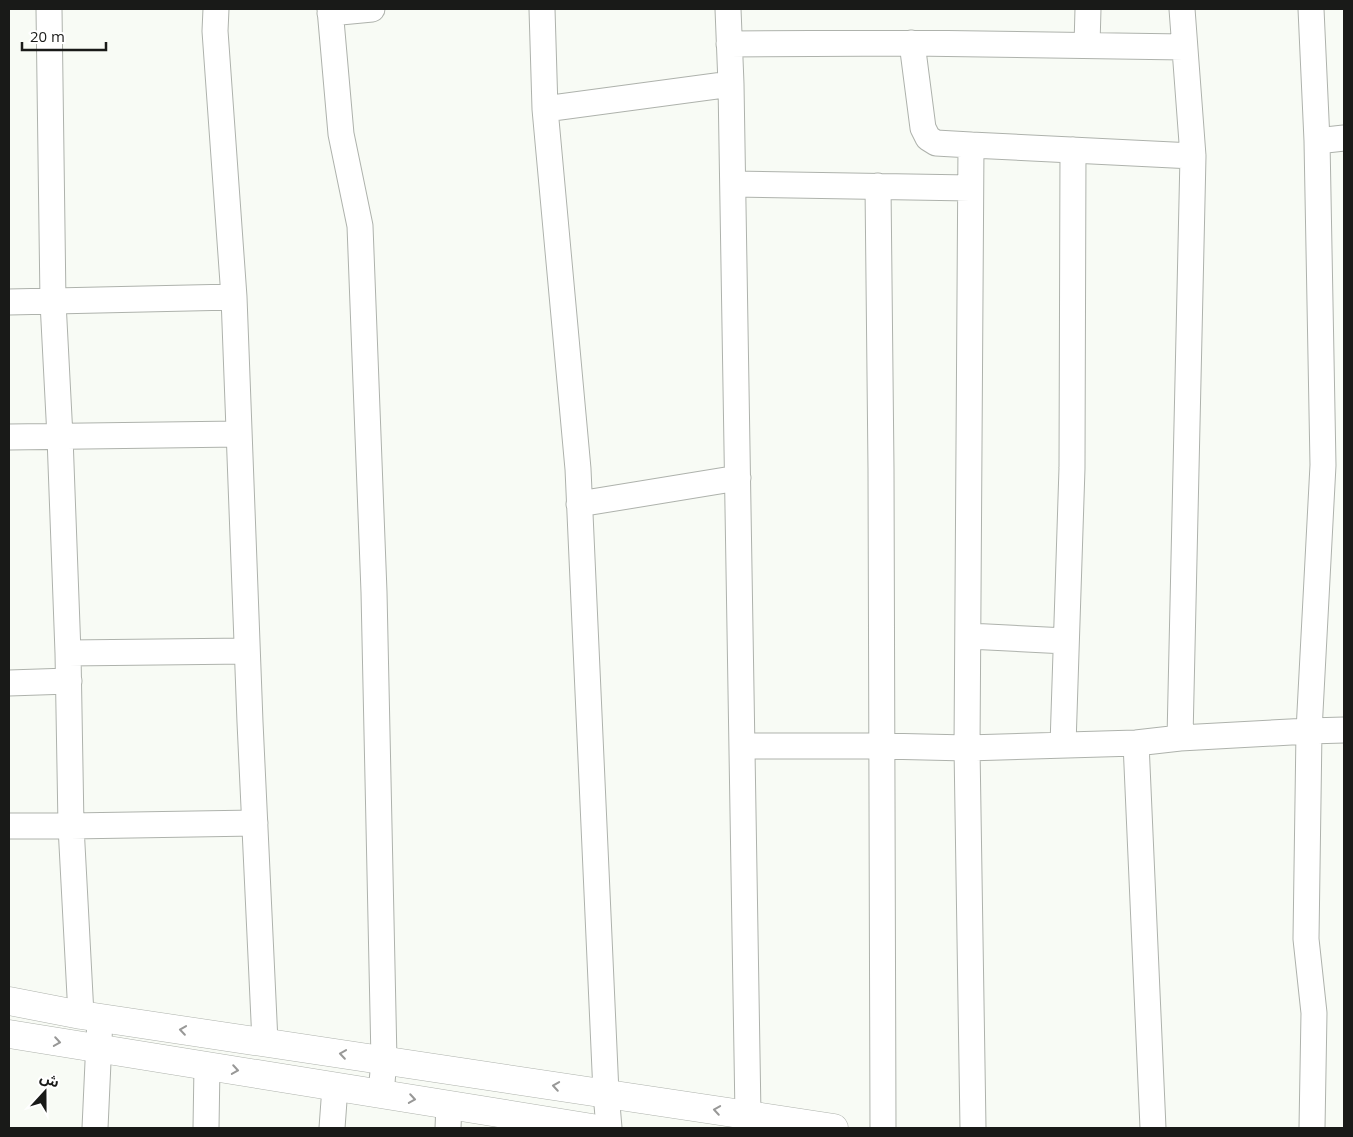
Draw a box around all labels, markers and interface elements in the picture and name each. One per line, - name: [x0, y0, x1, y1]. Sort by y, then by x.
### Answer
- scale bar: [22, 20, 106, 52]
- text: 20 m: [30, 26, 65, 46]
- one-way arrow: [178, 1025, 186, 1036]
- one-way arrow: [52, 1037, 61, 1047]
- one-way arrow: [339, 1049, 347, 1060]
- one-way arrow: [230, 1065, 239, 1075]
- north arrow: [20, 1067, 70, 1117]
- text: ش: [37, 1067, 62, 1092]
- one-way arrow: [552, 1081, 560, 1092]
- one-way arrow: [408, 1094, 417, 1104]
- one-way arrow: [712, 1105, 720, 1116]

